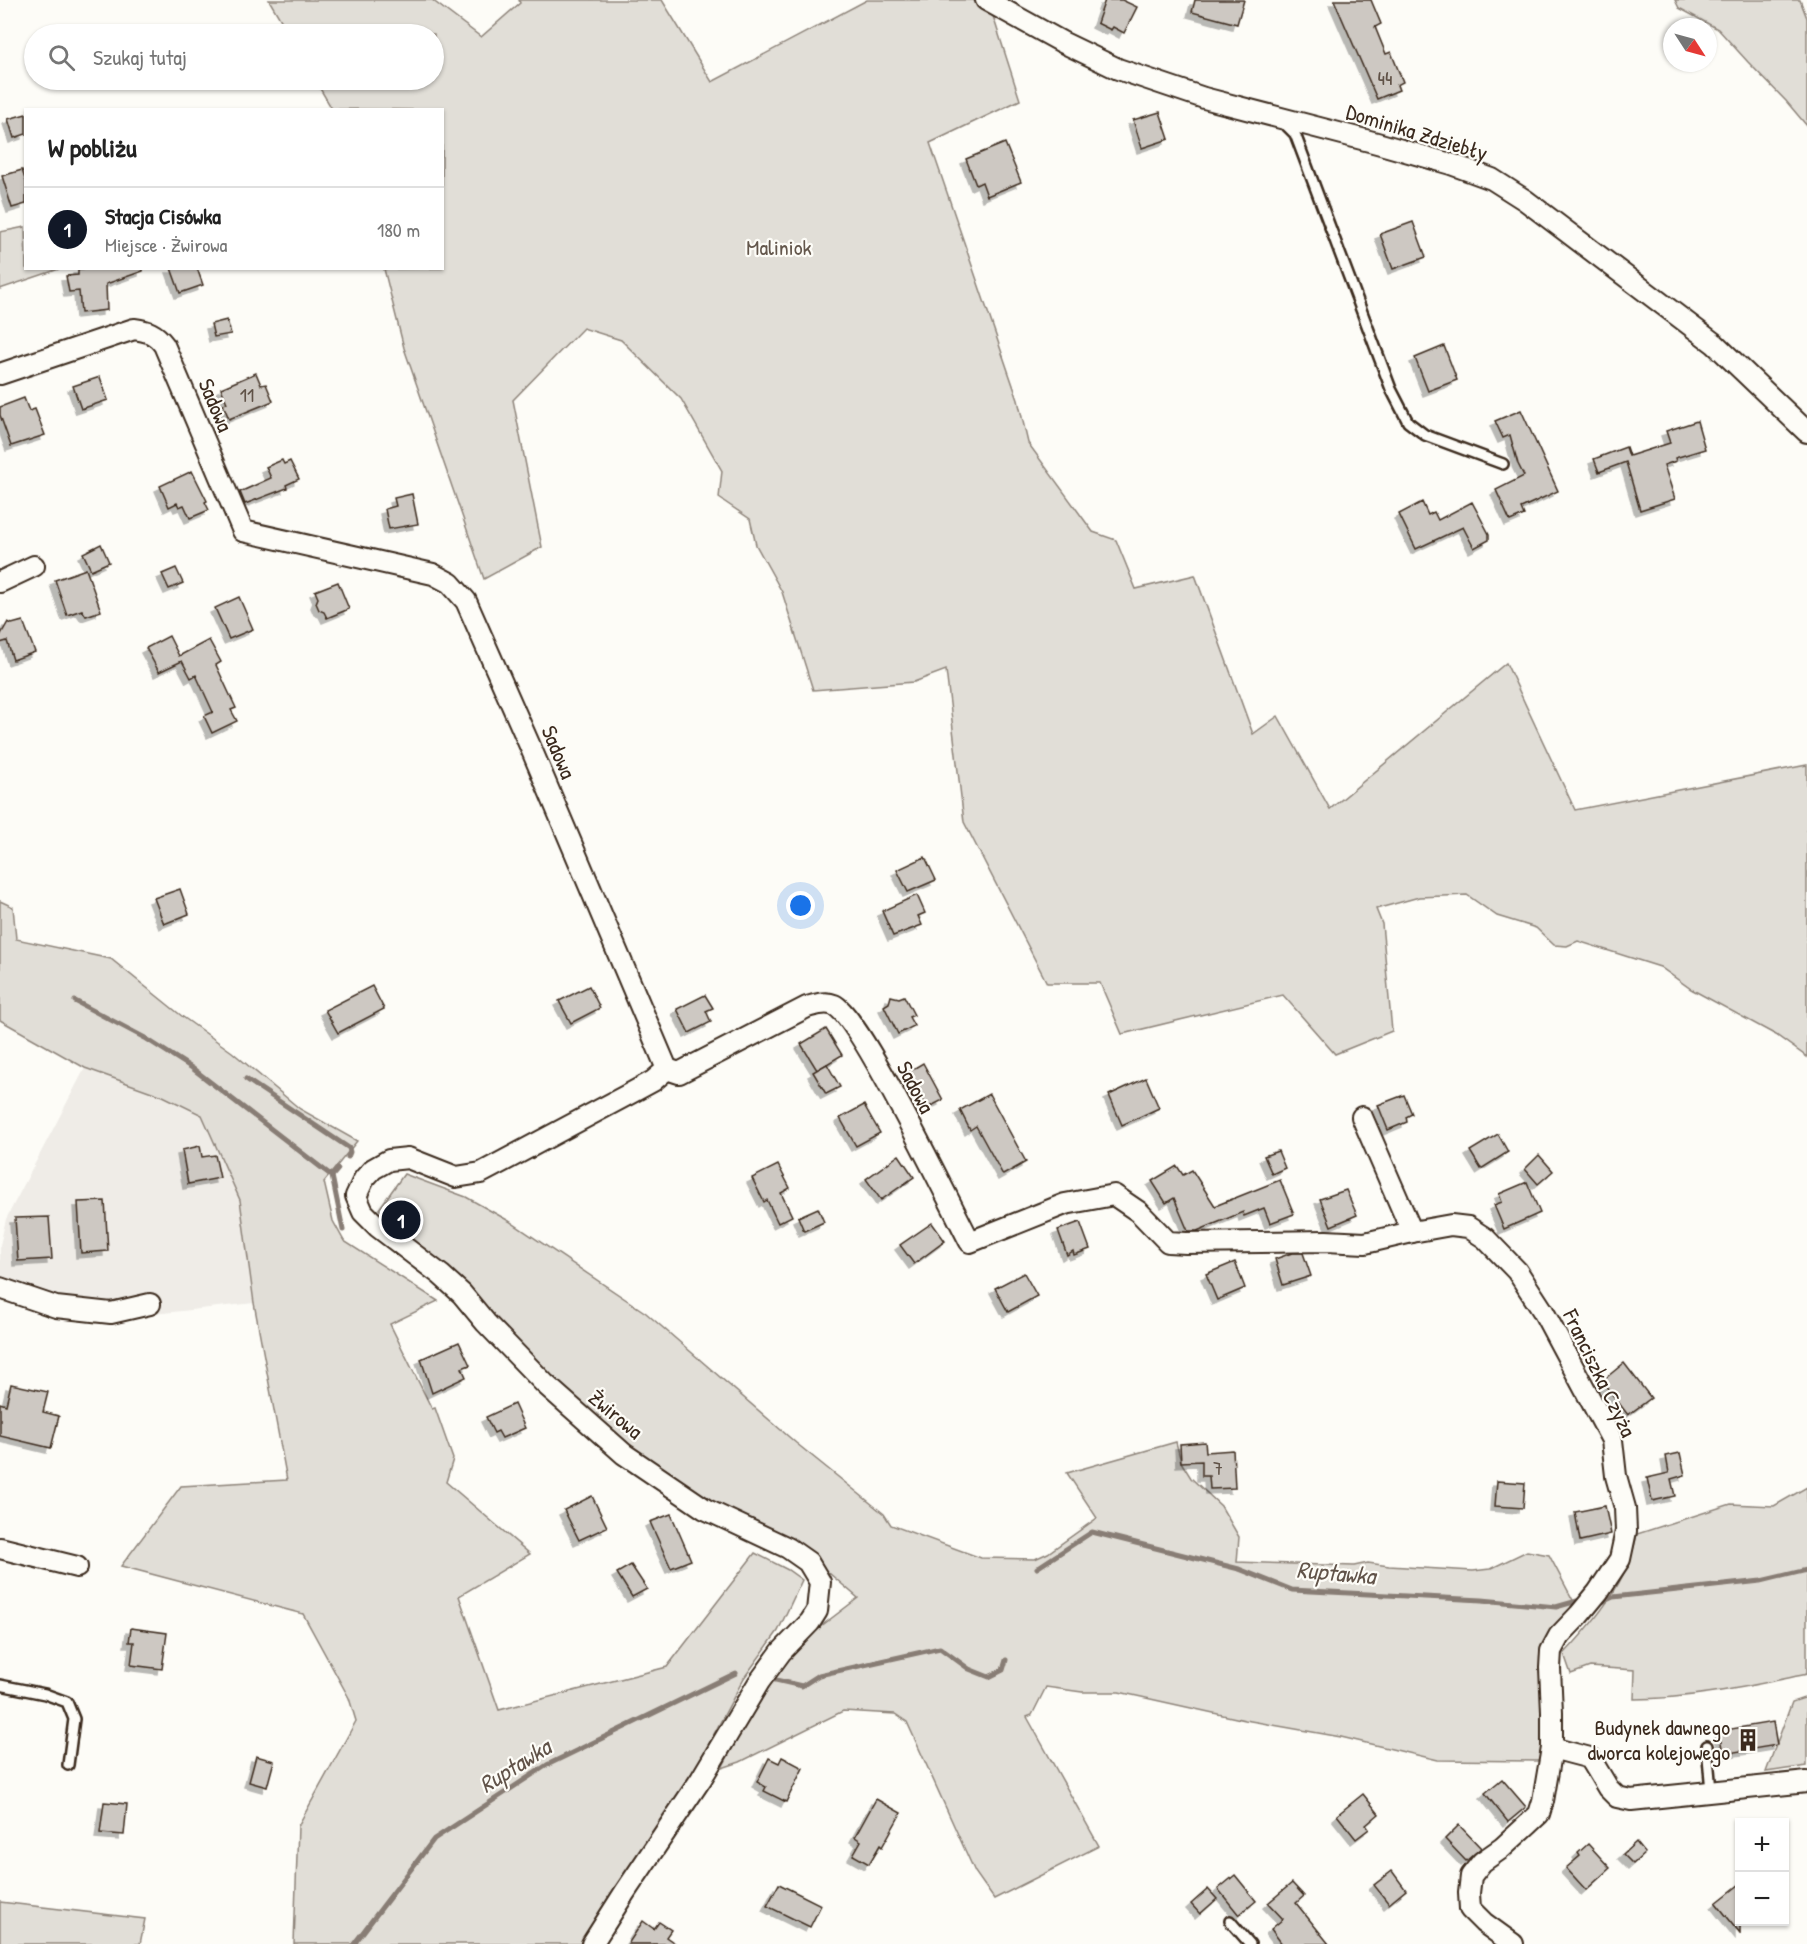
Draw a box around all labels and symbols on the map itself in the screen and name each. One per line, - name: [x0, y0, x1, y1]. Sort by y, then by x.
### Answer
- north arrow: [1663, 18, 1717, 72]
- house number: 44: [1378, 64, 1393, 91]
- street label: Dominika Zdziebły: [1343, 96, 1491, 168]
- park label: Maliniok: [746, 232, 812, 262]
- street label: Sadowa: [191, 374, 241, 437]
- house number: 11: [240, 381, 254, 408]
- street label: Sadowa: [534, 721, 584, 784]
- your location: [786, 891, 815, 920]
- street label: Sadowa: [890, 1056, 942, 1119]
- pin: 1: [382, 1198, 420, 1242]
- street label: Franciszka Czyża: [1556, 1303, 1644, 1442]
- street label: Żwirowa: [582, 1382, 650, 1446]
- house number: 7: [1213, 1454, 1223, 1481]
- water label: Ruptawka: [1295, 1553, 1379, 1593]
- place label: Budynek dawnego dworca kolejowego: [1587, 1712, 1730, 1767]
- building icon: Budynek dawnego dworca kolejowego: [1735, 1727, 1761, 1753]
- water label: Ruptawka: [473, 1729, 559, 1800]

